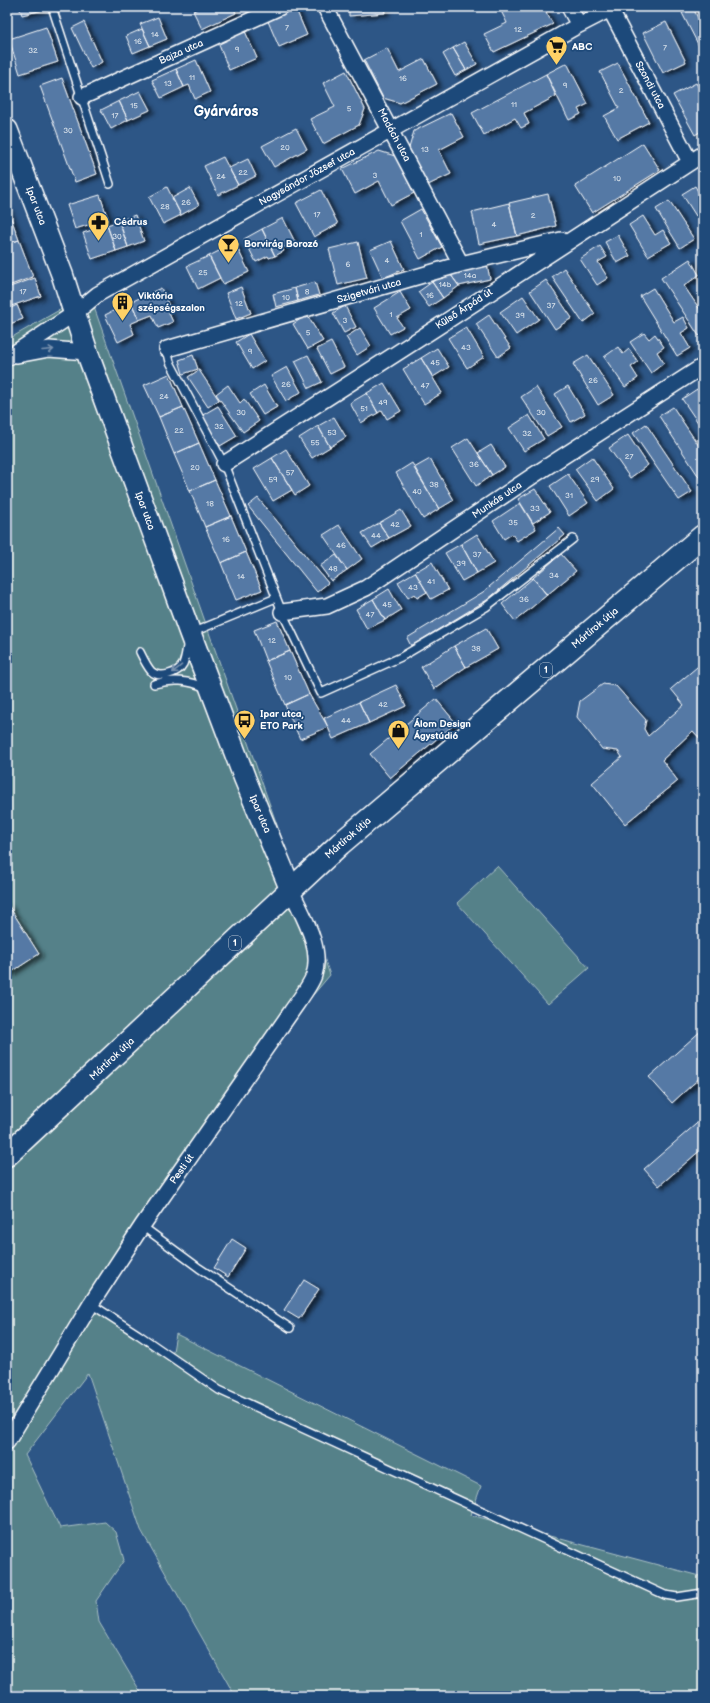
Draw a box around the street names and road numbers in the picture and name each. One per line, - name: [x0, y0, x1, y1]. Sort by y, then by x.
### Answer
- street label: Bajza utca: [157, 37, 205, 67]
- street label: Szondi utca: [632, 59, 668, 111]
- street label: Madách utca: [375, 106, 413, 164]
- street label: Nagysándor József utca: [257, 145, 358, 208]
- street label: Ipar utca: [23, 185, 49, 227]
- street label: Szigetvári utca: [335, 276, 403, 306]
- street label: Külső Árpád út: [433, 286, 495, 332]
- street label: Munkás utca: [470, 479, 524, 521]
- street label: Ipar utca: [132, 490, 158, 532]
- street label: Mártírok útja: [569, 605, 621, 651]
- road number: 1: [540, 663, 552, 677]
- street label: Ipar utca: [247, 793, 274, 835]
- street label: Mártírok útja: [323, 815, 374, 861]
- road number: 1: [229, 936, 241, 950]
- street label: Mártírok útja: [87, 1035, 137, 1083]
- street label: Pesti út: [167, 1152, 197, 1186]

